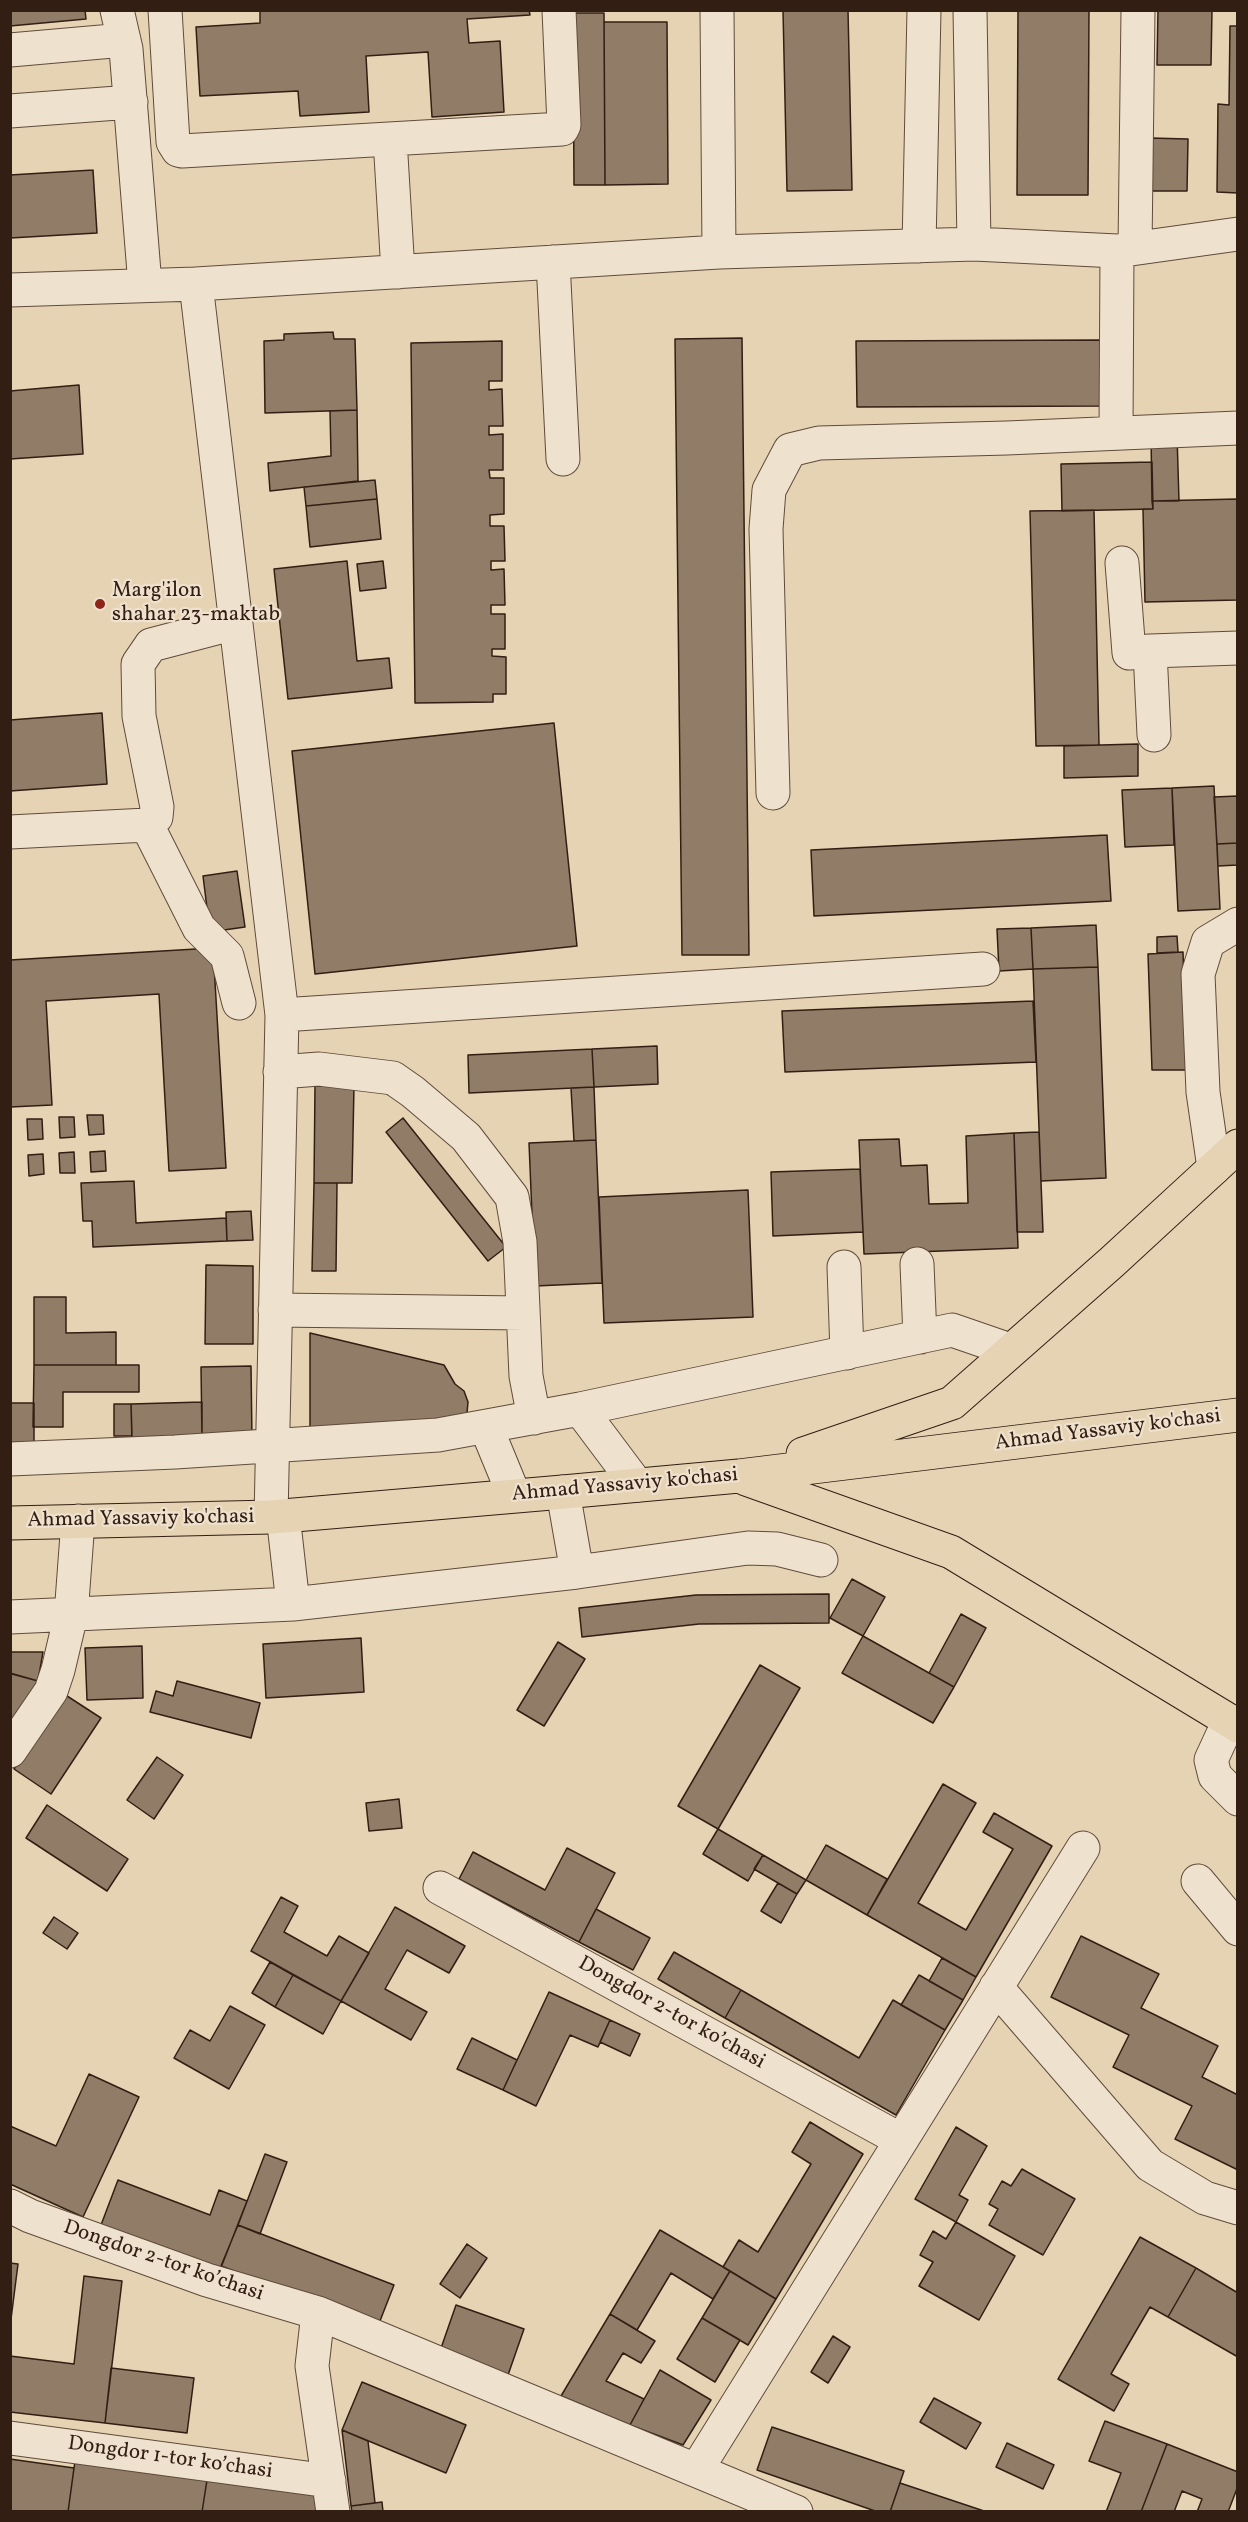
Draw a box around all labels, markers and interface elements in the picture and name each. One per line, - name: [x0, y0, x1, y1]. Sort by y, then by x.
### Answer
- place label: Marg'ilon shahar 23-maktab: [112, 579, 280, 629]
- marker: Marg'ilon shahar 23-maktab: [93, 597, 107, 611]
- street label: Ahmad Yassaviy ko'chasi: [994, 1405, 1222, 1457]
- street label: Ahmad Yassaviy ko'chasi: [511, 1464, 739, 1508]
- street label: Ahmad Yassaviy ko'chasi: [27, 1505, 255, 1535]
- street label: Dongdor 2-tor koʼchasi: [573, 1952, 769, 2076]
- street label: Dongdor 2-tor koʼchasi: [60, 2216, 266, 2308]
- street label: Dongdor 1-tor koʼchasi: [66, 2432, 274, 2486]

